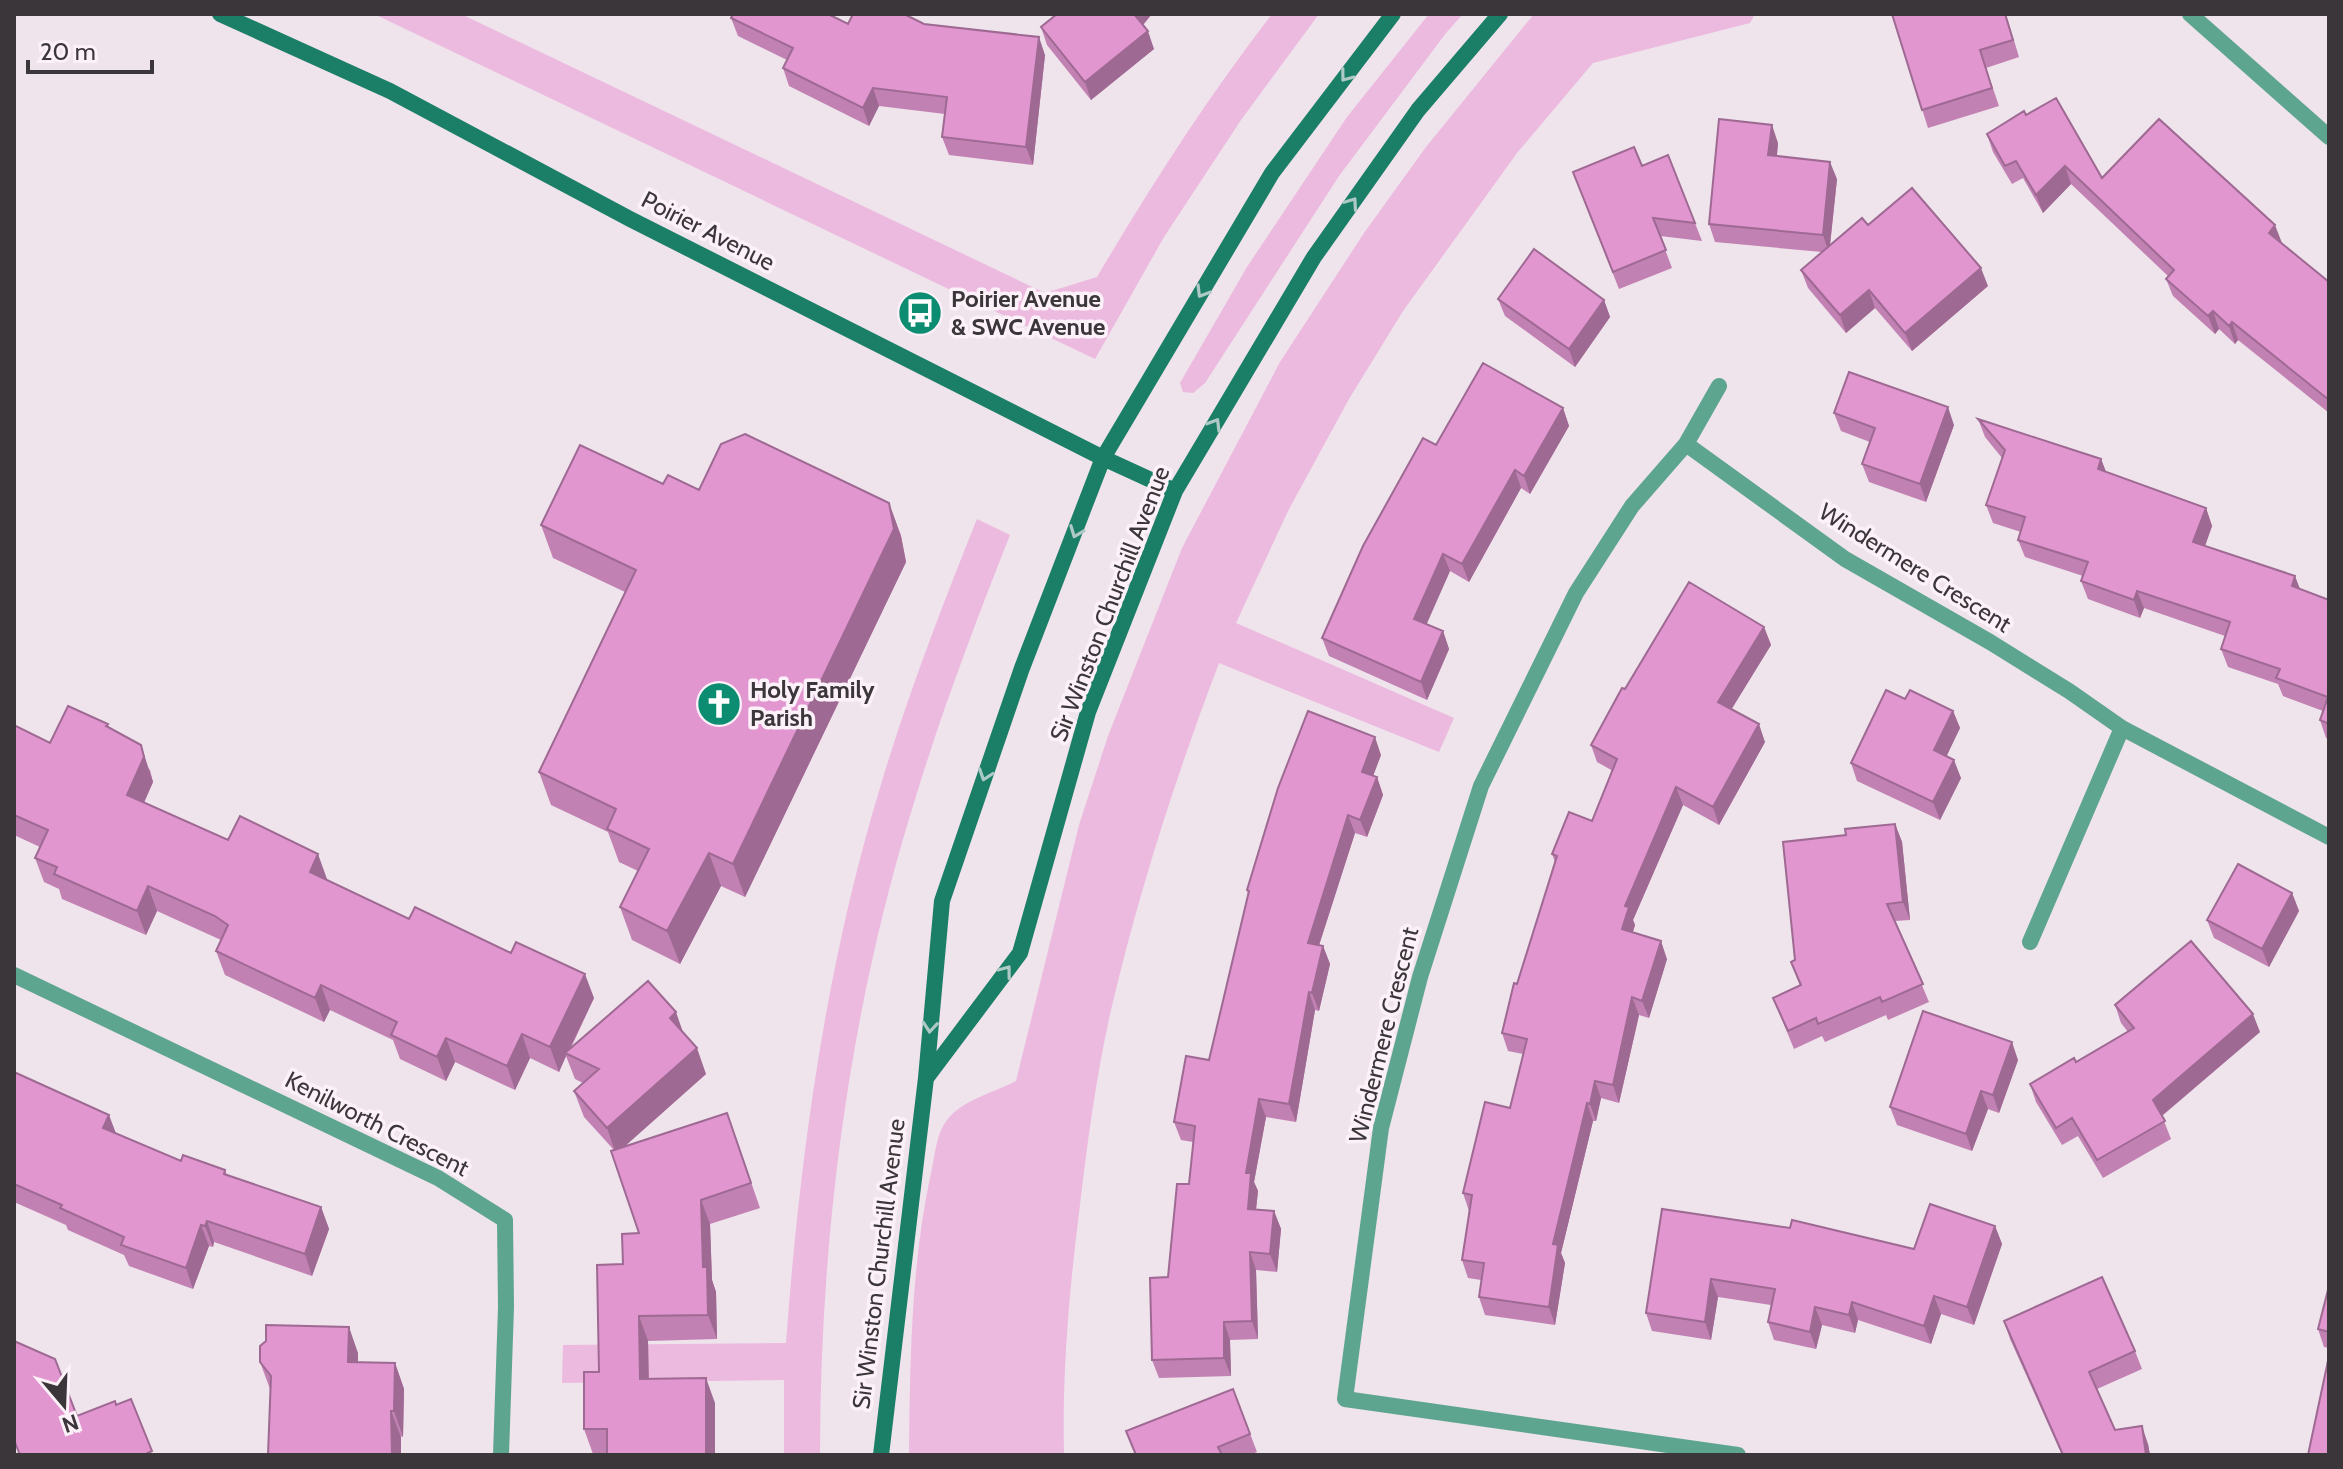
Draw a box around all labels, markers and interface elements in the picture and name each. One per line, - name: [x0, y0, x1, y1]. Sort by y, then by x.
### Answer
- scale bar: [28, 24, 152, 74]
- text: 20 m: [40, 37, 96, 66]
- one-way arrow: [1341, 67, 1355, 82]
- street label: Poirier Avenue: [637, 185, 780, 277]
- one-way arrow: [1342, 197, 1357, 212]
- one-way arrow: [1196, 283, 1211, 298]
- place label: Poirier Avenue & SWC Avenue: [951, 284, 1105, 341]
- bus stop icon: Poirier Avenue & SWC Avenue: [896, 289, 944, 337]
- one-way arrow: [1205, 418, 1221, 433]
- street label: Sir Winston Churchill Avenue: [1044, 462, 1175, 746]
- street label: Windermere Crescent: [1814, 497, 2017, 638]
- one-way arrow: [1069, 524, 1086, 538]
- place label: Holy Family Parish: [750, 675, 875, 732]
- church icon: Holy Family Parish: [695, 680, 743, 728]
- one-way arrow: [979, 767, 995, 781]
- street label: Windermere Crescent: [1343, 924, 1424, 1146]
- one-way arrow: [997, 965, 1011, 980]
- one-way arrow: [922, 1021, 939, 1034]
- street label: Kenilworth Crescent: [281, 1065, 474, 1182]
- street label: Sir Winston Churchill Avenue: [846, 1117, 911, 1411]
- north arrow: [24, 1365, 104, 1445]
- text: N: [59, 1408, 82, 1439]

